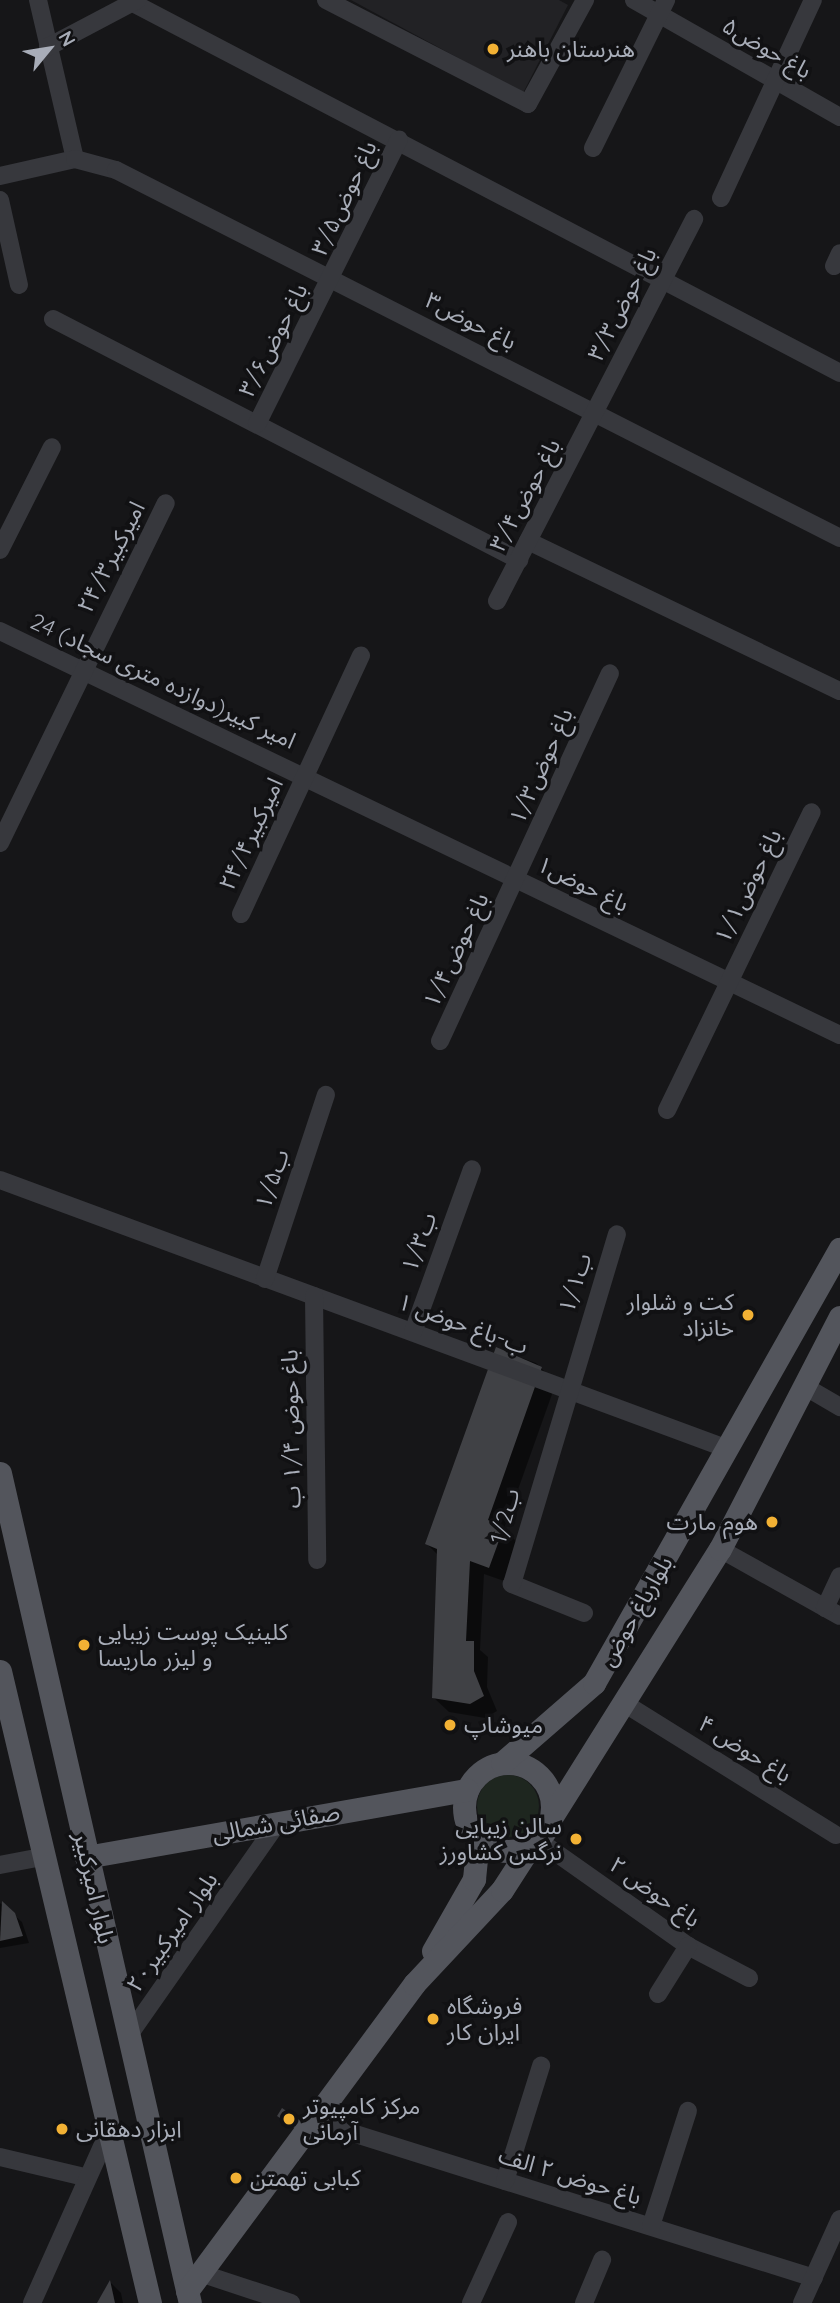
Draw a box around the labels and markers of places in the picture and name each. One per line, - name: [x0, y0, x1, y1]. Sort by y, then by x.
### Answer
- place label: هنرستان باهنر: [507, 35, 635, 63]
- marker: هنرستان باهنر: [485, 41, 501, 57]
- place label: کت و شلوار خانزاد: [627, 1288, 734, 1342]
- marker: کت و شلوار خانزاد: [740, 1307, 756, 1323]
- place label: هوم مارت: [666, 1508, 758, 1536]
- marker: هوم مارت: [764, 1514, 780, 1530]
- place label: کلینیک پوست زیبایی و لیزر ماریسا: [98, 1618, 288, 1672]
- marker: کلینیک پوست زیبایی و لیزر ماریسا: [76, 1637, 92, 1653]
- place label: میوشاپ: [464, 1711, 543, 1739]
- marker: میوشاپ: [442, 1717, 458, 1733]
- place label: سالن زیبایی نرگس کشاورز: [440, 1812, 562, 1866]
- marker: سالن زیبایی نرگس کشاورز: [568, 1831, 584, 1847]
- place label: فروشگاه ایران کار: [447, 1992, 522, 2046]
- marker: فروشگاه ایران کار: [425, 2011, 441, 2027]
- place label: مرکز کامپیوتر آرمانی: [303, 2092, 420, 2146]
- marker: مرکز کامپیوتر آرمانی: [281, 2111, 297, 2127]
- place label: ابزار دهقانی: [76, 2115, 182, 2143]
- marker: ابزار دهقانی: [54, 2121, 70, 2137]
- place label: کبابی تهمتن: [250, 2164, 361, 2192]
- marker: کبابی تهمتن: [228, 2170, 244, 2186]

